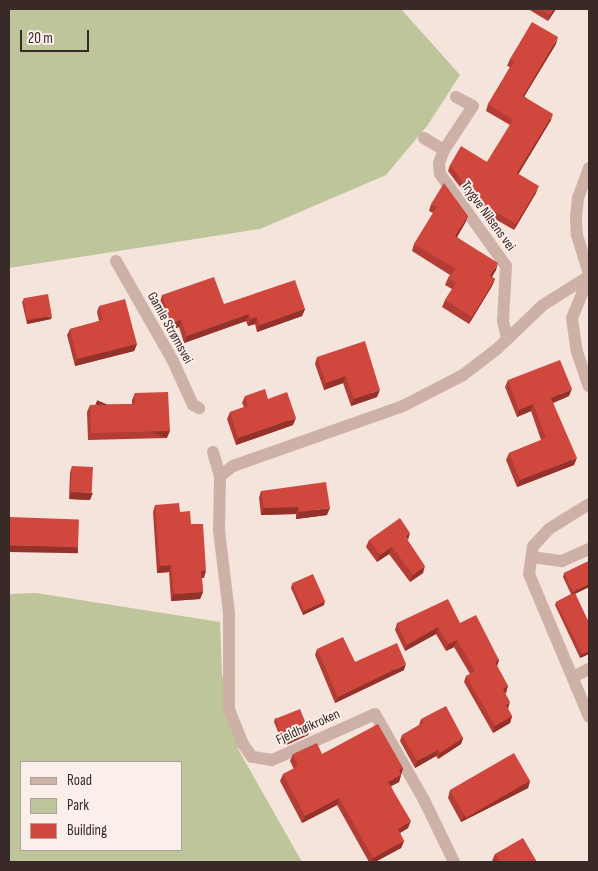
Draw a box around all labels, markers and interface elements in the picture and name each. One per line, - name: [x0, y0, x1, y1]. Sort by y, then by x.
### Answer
- scale bar: [22, 20, 91, 52]
- text: 20 m: [28, 29, 53, 48]
- street label: Trygve Nilsens vei: [457, 178, 519, 254]
- street label: Gamle Strømsvei: [143, 289, 197, 367]
- street label: Fjeldhøikroken: [273, 705, 343, 749]
- legend: [20, 761, 182, 851]
- text: Road: [67, 771, 92, 790]
- text: Park: [67, 796, 89, 815]
- text: Building: [67, 821, 107, 840]

